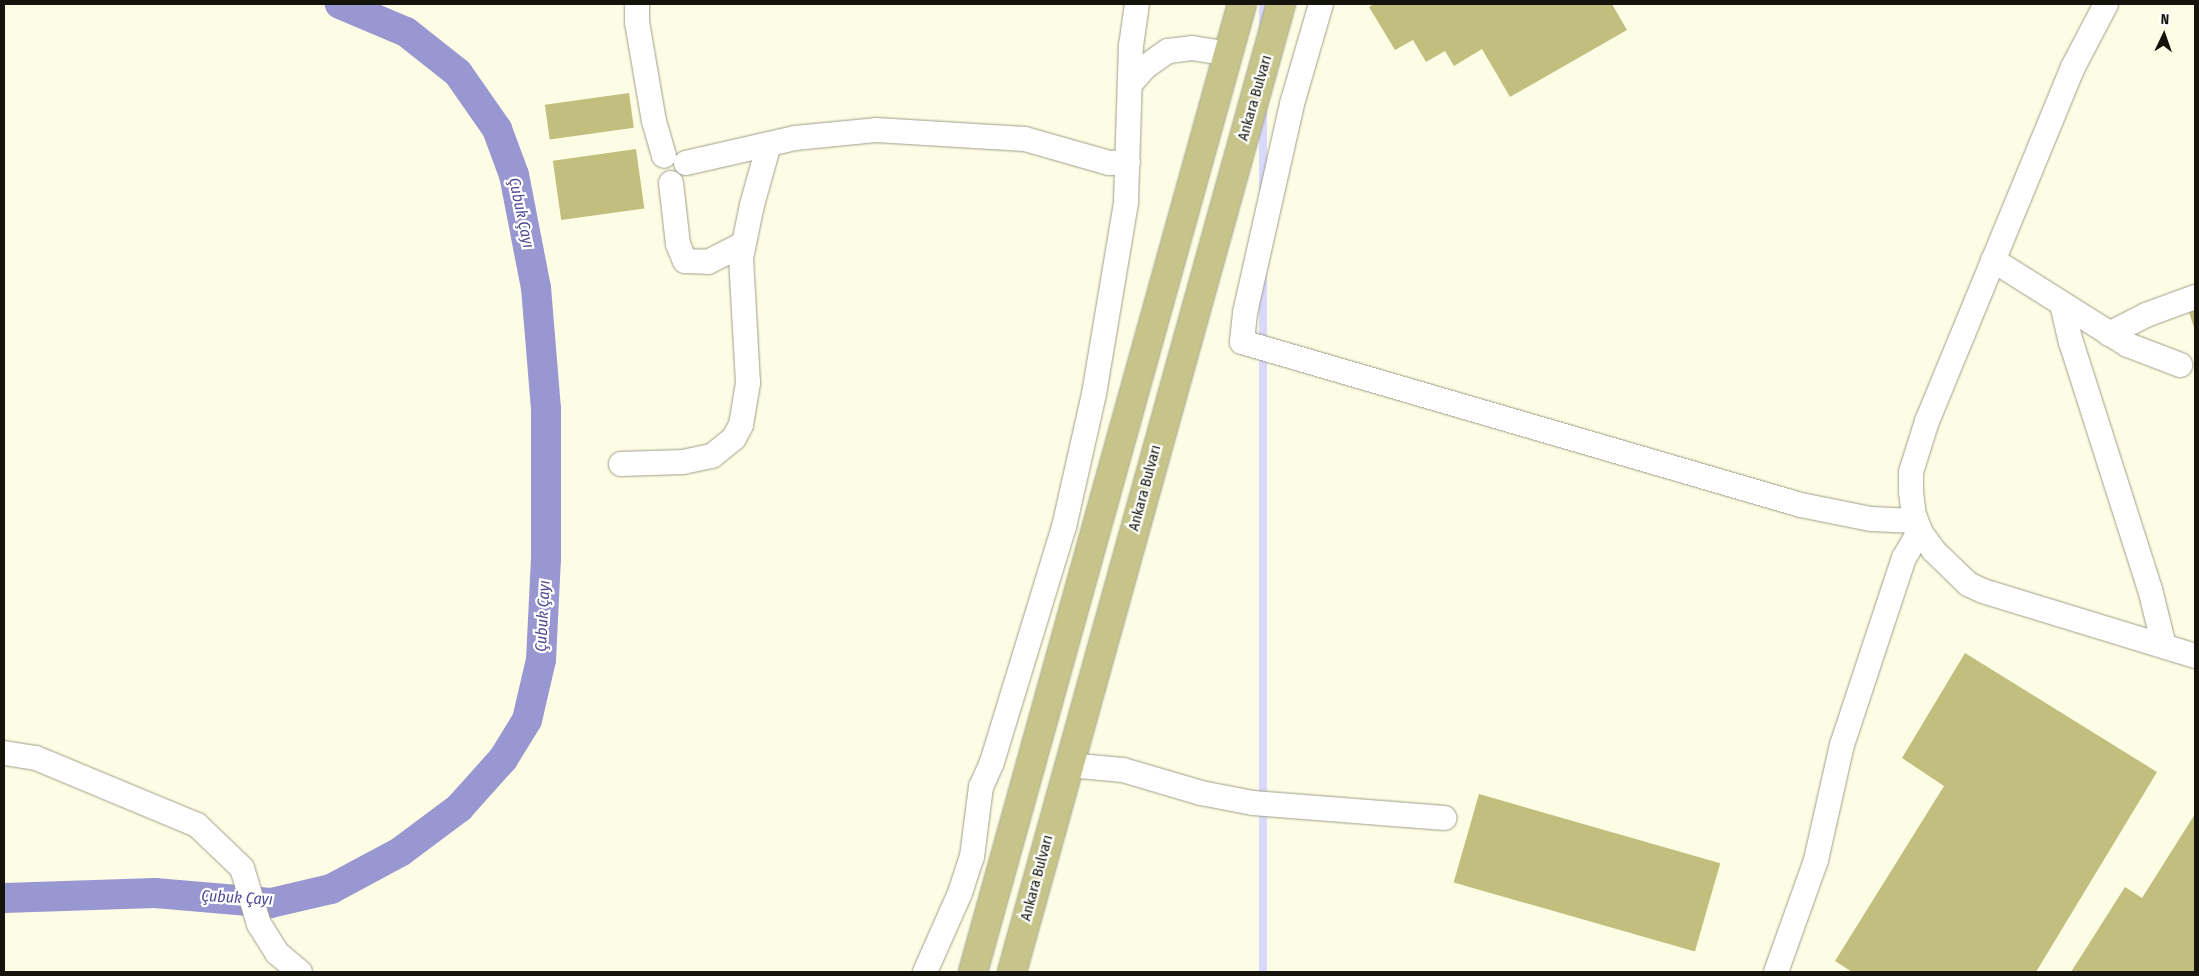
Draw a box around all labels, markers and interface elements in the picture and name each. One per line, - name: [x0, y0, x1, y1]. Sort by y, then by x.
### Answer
- north arrow: [2139, 10, 2189, 60]
- text: N: [2160, 11, 2169, 28]
- street label: Ankara Bulvarı: [1234, 53, 1276, 143]
- water label: Çubuk Çayı: [504, 176, 538, 250]
- street label: Ankara Bulvarı: [1125, 443, 1165, 533]
- water label: Çubuk Çayı: [532, 580, 554, 652]
- street label: Ankara Bulvarı: [1017, 833, 1057, 923]
- water label: Çubuk Çayı: [201, 887, 273, 909]

